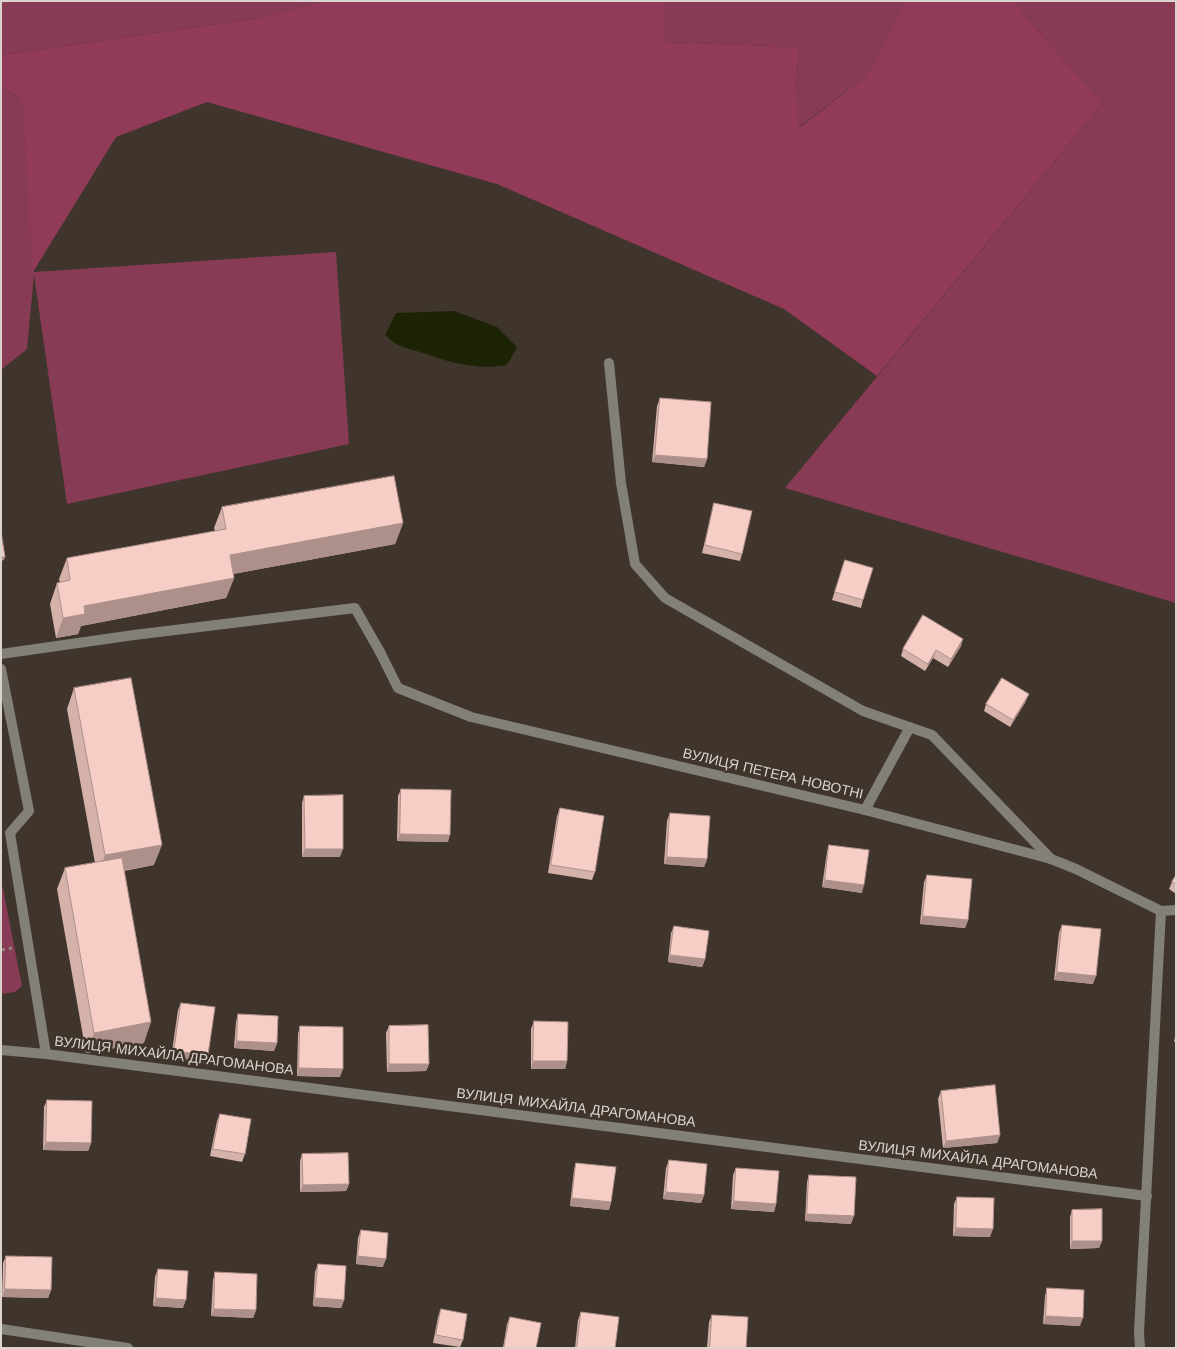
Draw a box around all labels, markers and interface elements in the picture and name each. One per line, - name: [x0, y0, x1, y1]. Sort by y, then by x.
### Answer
- street label: ВУЛИЦЯ ПЕТЕРА НОВОТНІ: [681, 745, 865, 803]
- street label: ВУЛИЦЯ МИХАЙЛА ДРАГОМАНОВА: [54, 1033, 294, 1079]
- street label: ВУЛИЦЯ МИХАЙЛА ДРАГОМАНОВА: [456, 1085, 696, 1131]
- street label: ВУЛИЦЯ МИХАЙЛА ДРАГОМАНОВА: [858, 1137, 1098, 1183]

